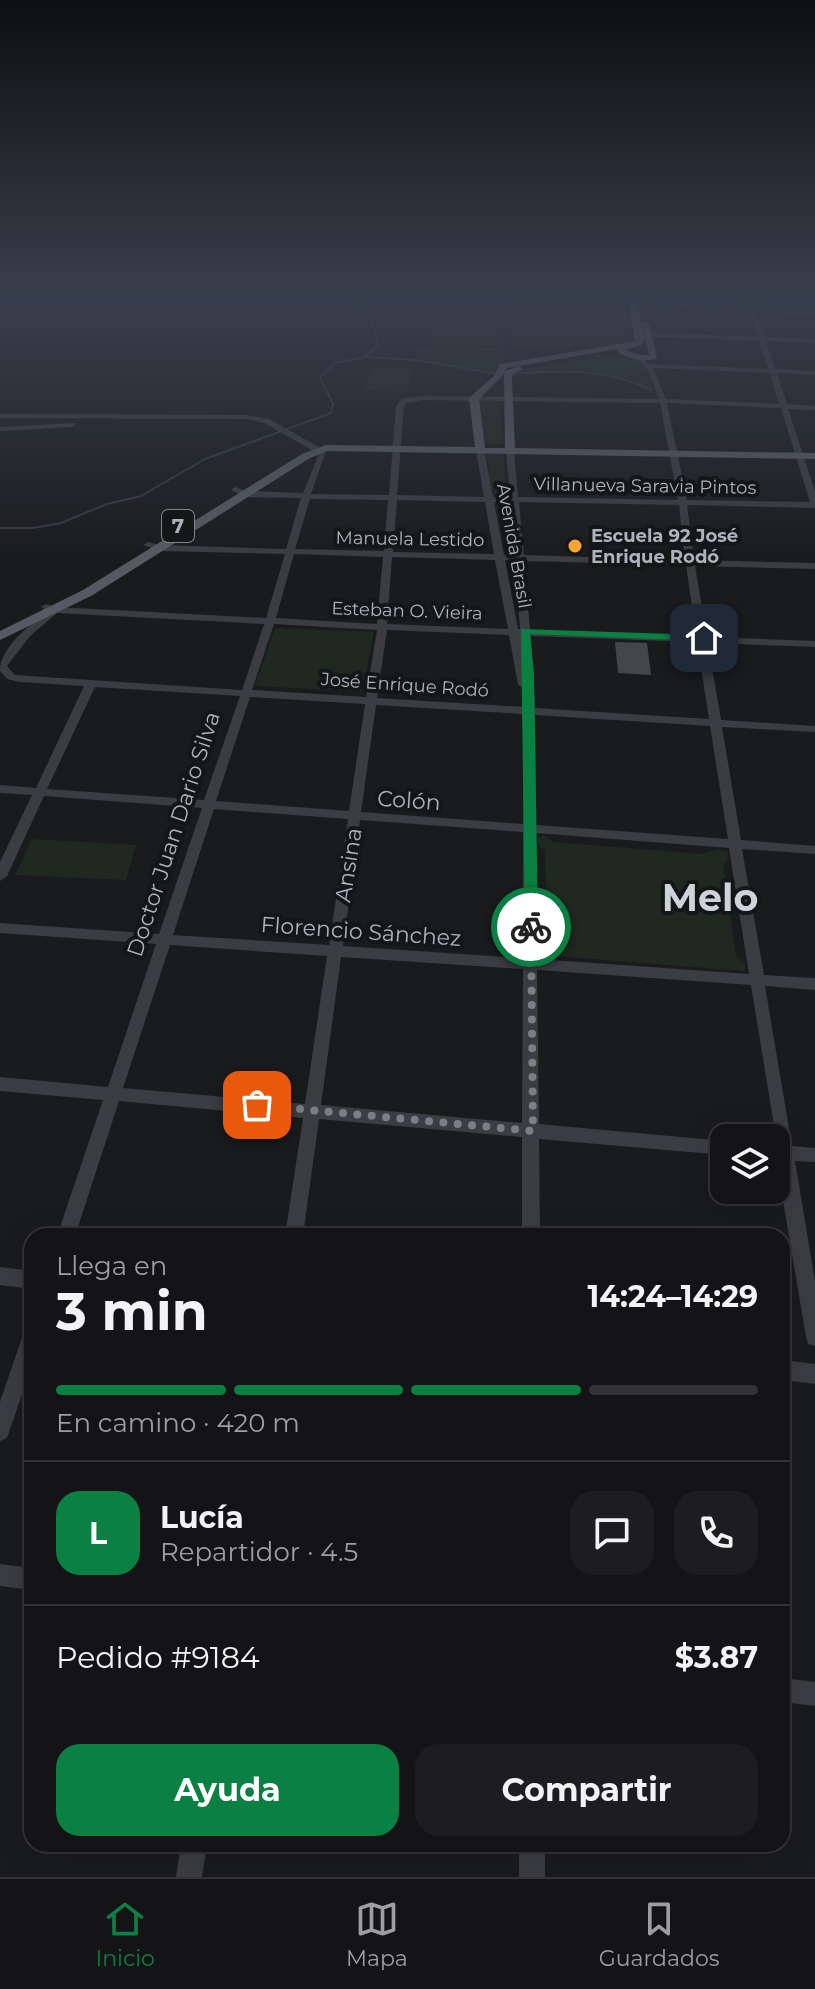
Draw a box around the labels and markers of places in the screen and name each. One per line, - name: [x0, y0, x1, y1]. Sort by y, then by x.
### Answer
- place label: Escuela 92 José Enrique Rodó: [591, 525, 738, 568]
- marker: Escuela 92 José Enrique Rodó: [566, 537, 584, 555]
- pin: [670, 604, 738, 672]
- pin: [223, 1071, 291, 1139]

